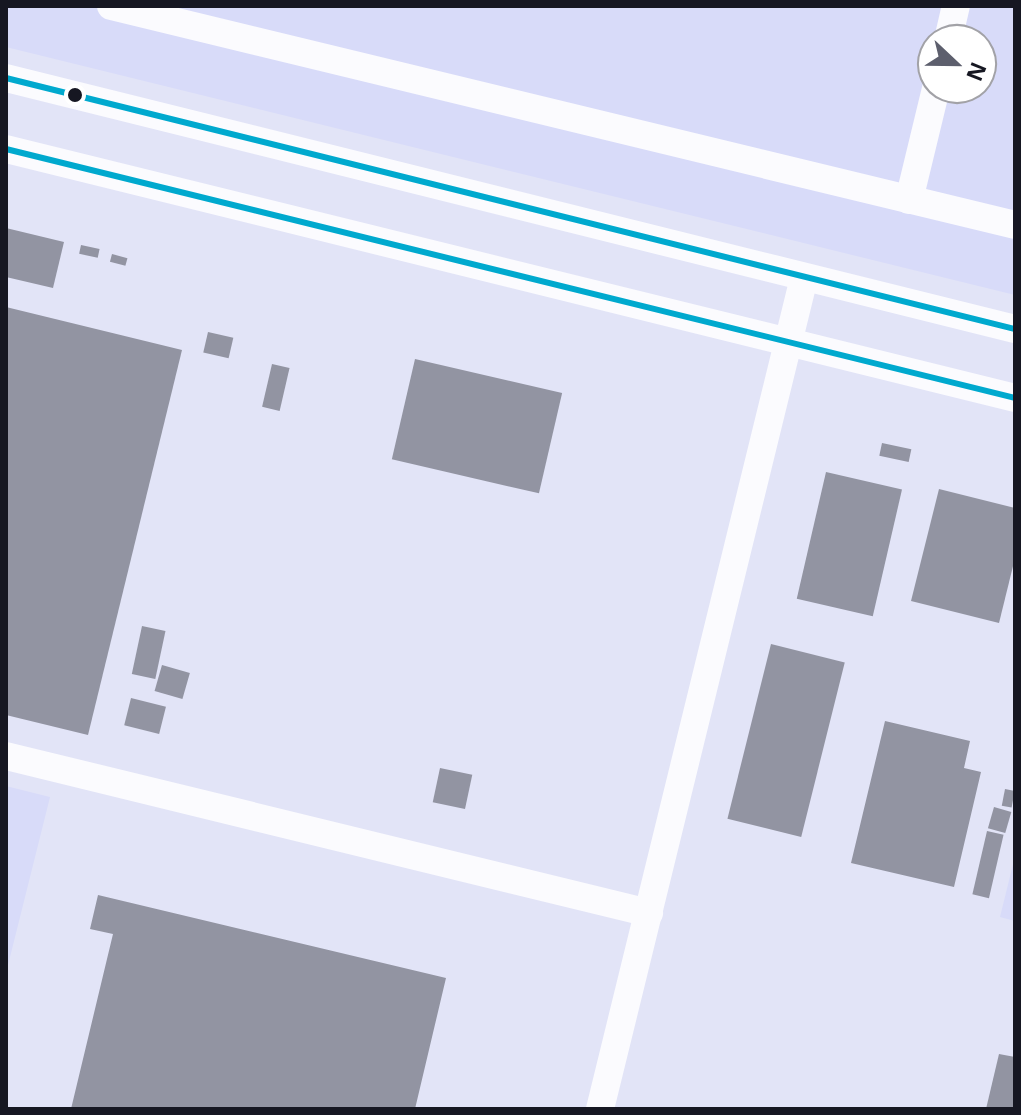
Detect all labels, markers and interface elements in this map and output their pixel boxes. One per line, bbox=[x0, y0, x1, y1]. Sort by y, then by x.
north arrow bbox=[917, 24, 997, 104]
text: N bbox=[960, 58, 995, 86]
unlabelled marker bbox=[67, 87, 83, 103]

